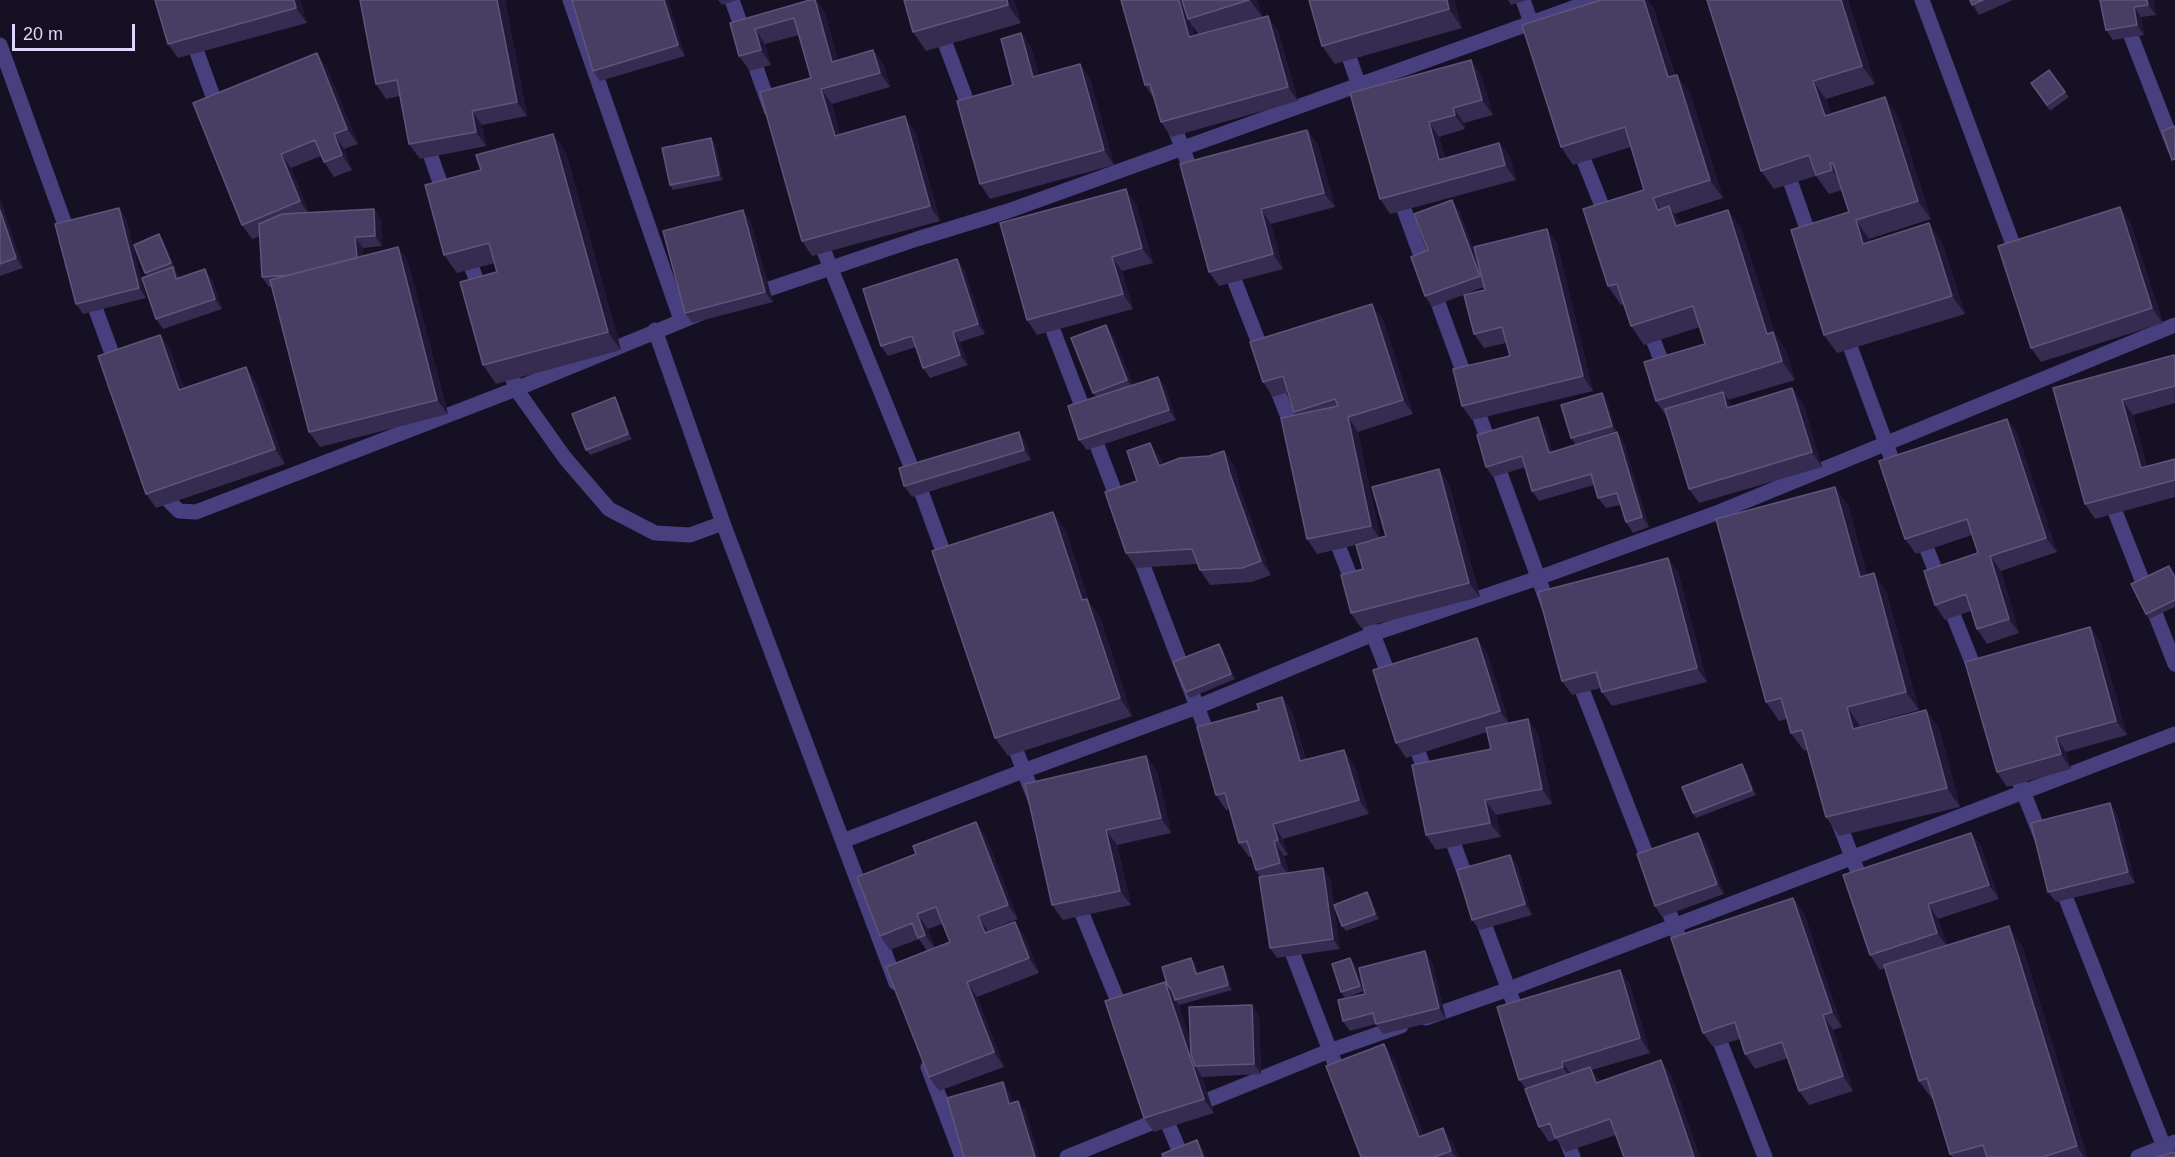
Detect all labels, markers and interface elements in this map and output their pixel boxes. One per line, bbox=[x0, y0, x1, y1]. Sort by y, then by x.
scale bar bbox=[15, 12, 138, 50]
text: 20 m bbox=[23, 24, 63, 44]

